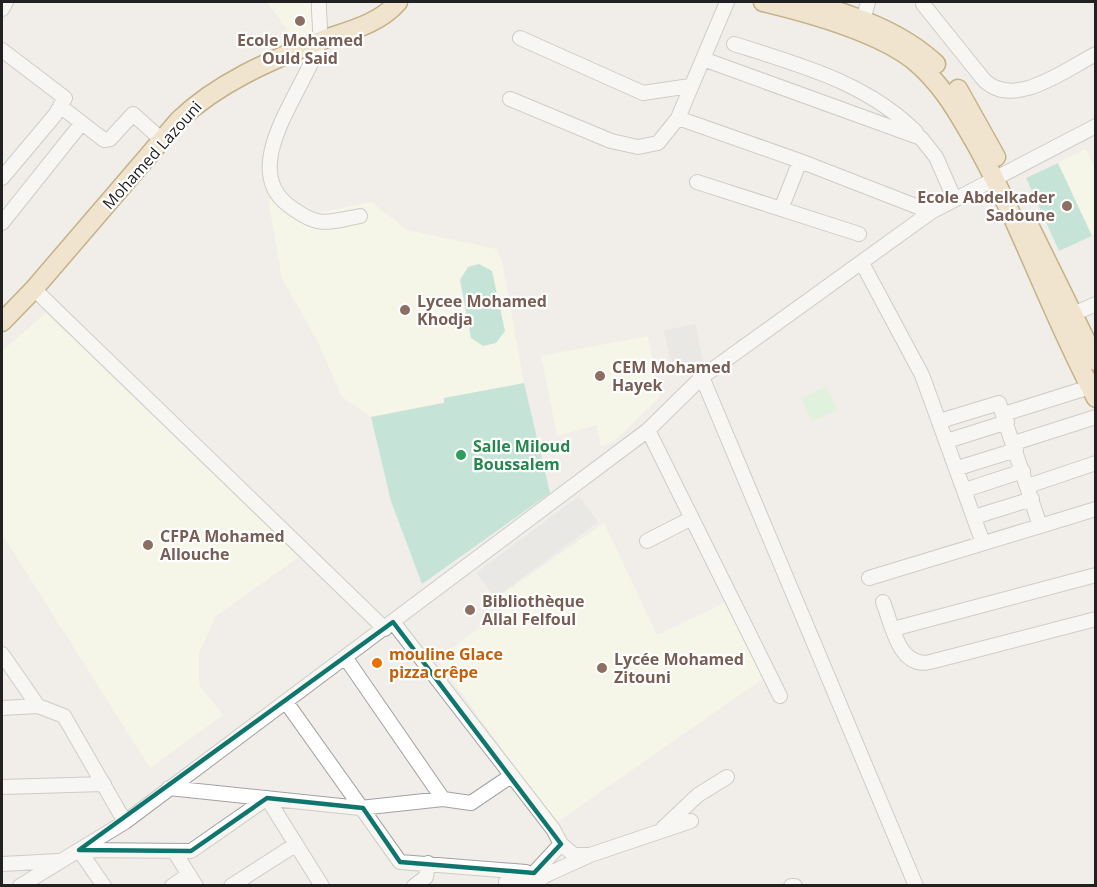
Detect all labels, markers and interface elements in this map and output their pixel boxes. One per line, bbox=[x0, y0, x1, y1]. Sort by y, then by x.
marker: Ecole Mohamed Ould Said bbox=[293, 14, 307, 28]
place label: Ecole Mohamed Ould Said bbox=[237, 29, 363, 69]
street label: Mohamed Lazouni bbox=[97, 96, 207, 214]
place label: Ecole Abdelkader Sadoune bbox=[917, 186, 1055, 226]
marker: Ecole Abdelkader Sadoune bbox=[1060, 199, 1074, 213]
place label: Lycee Mohamed Khodja bbox=[417, 290, 547, 330]
marker: Lycee Mohamed Khodja bbox=[398, 303, 412, 317]
place label: CEM Mohamed Hayek bbox=[612, 356, 731, 396]
marker: CEM Mohamed Hayek bbox=[593, 369, 607, 383]
place label: Salle Miloud Boussalem bbox=[473, 435, 570, 475]
marker: Salle Miloud Boussalem bbox=[454, 448, 468, 462]
place label: CFPA Mohamed Allouche bbox=[160, 525, 285, 565]
marker: CFPA Mohamed Allouche bbox=[141, 538, 155, 552]
place label: Bibliothèque Allal Felfoul bbox=[482, 590, 584, 630]
marker: Bibliothèque Allal Felfoul bbox=[463, 603, 477, 617]
place label: mouline Glace pizza crêpe bbox=[389, 643, 503, 683]
place label: Lycée Mohamed Zitouni bbox=[614, 648, 744, 688]
marker: mouline Glace pizza crêpe bbox=[370, 656, 384, 670]
marker: Lycée Mohamed Zitouni bbox=[595, 661, 609, 675]

